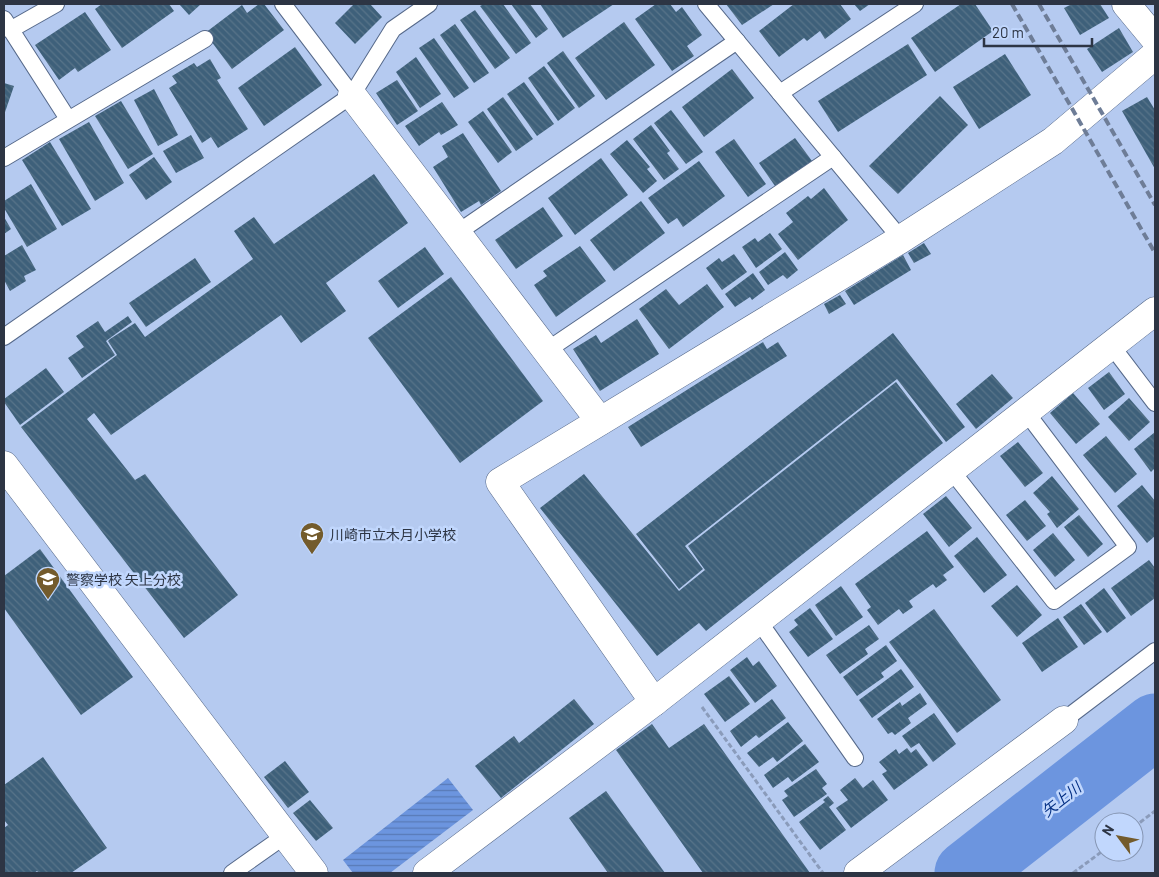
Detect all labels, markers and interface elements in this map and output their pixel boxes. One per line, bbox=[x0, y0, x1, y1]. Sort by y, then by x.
scale bar bbox=[984, 15, 1092, 47]
text: 20 m bbox=[992, 23, 1024, 41]
school or university icon: 川崎市立木月小学校 bbox=[299, 521, 325, 555]
place label: 川崎市立木月小学校 bbox=[330, 526, 456, 543]
school or university icon: 警察学校 矢上分校 bbox=[35, 566, 61, 600]
place label: 警察学校 矢上分校 bbox=[66, 571, 181, 588]
water label: 矢上川 bbox=[1038, 777, 1086, 820]
north arrow bbox=[1094, 812, 1144, 862]
text: N bbox=[1098, 821, 1117, 838]

